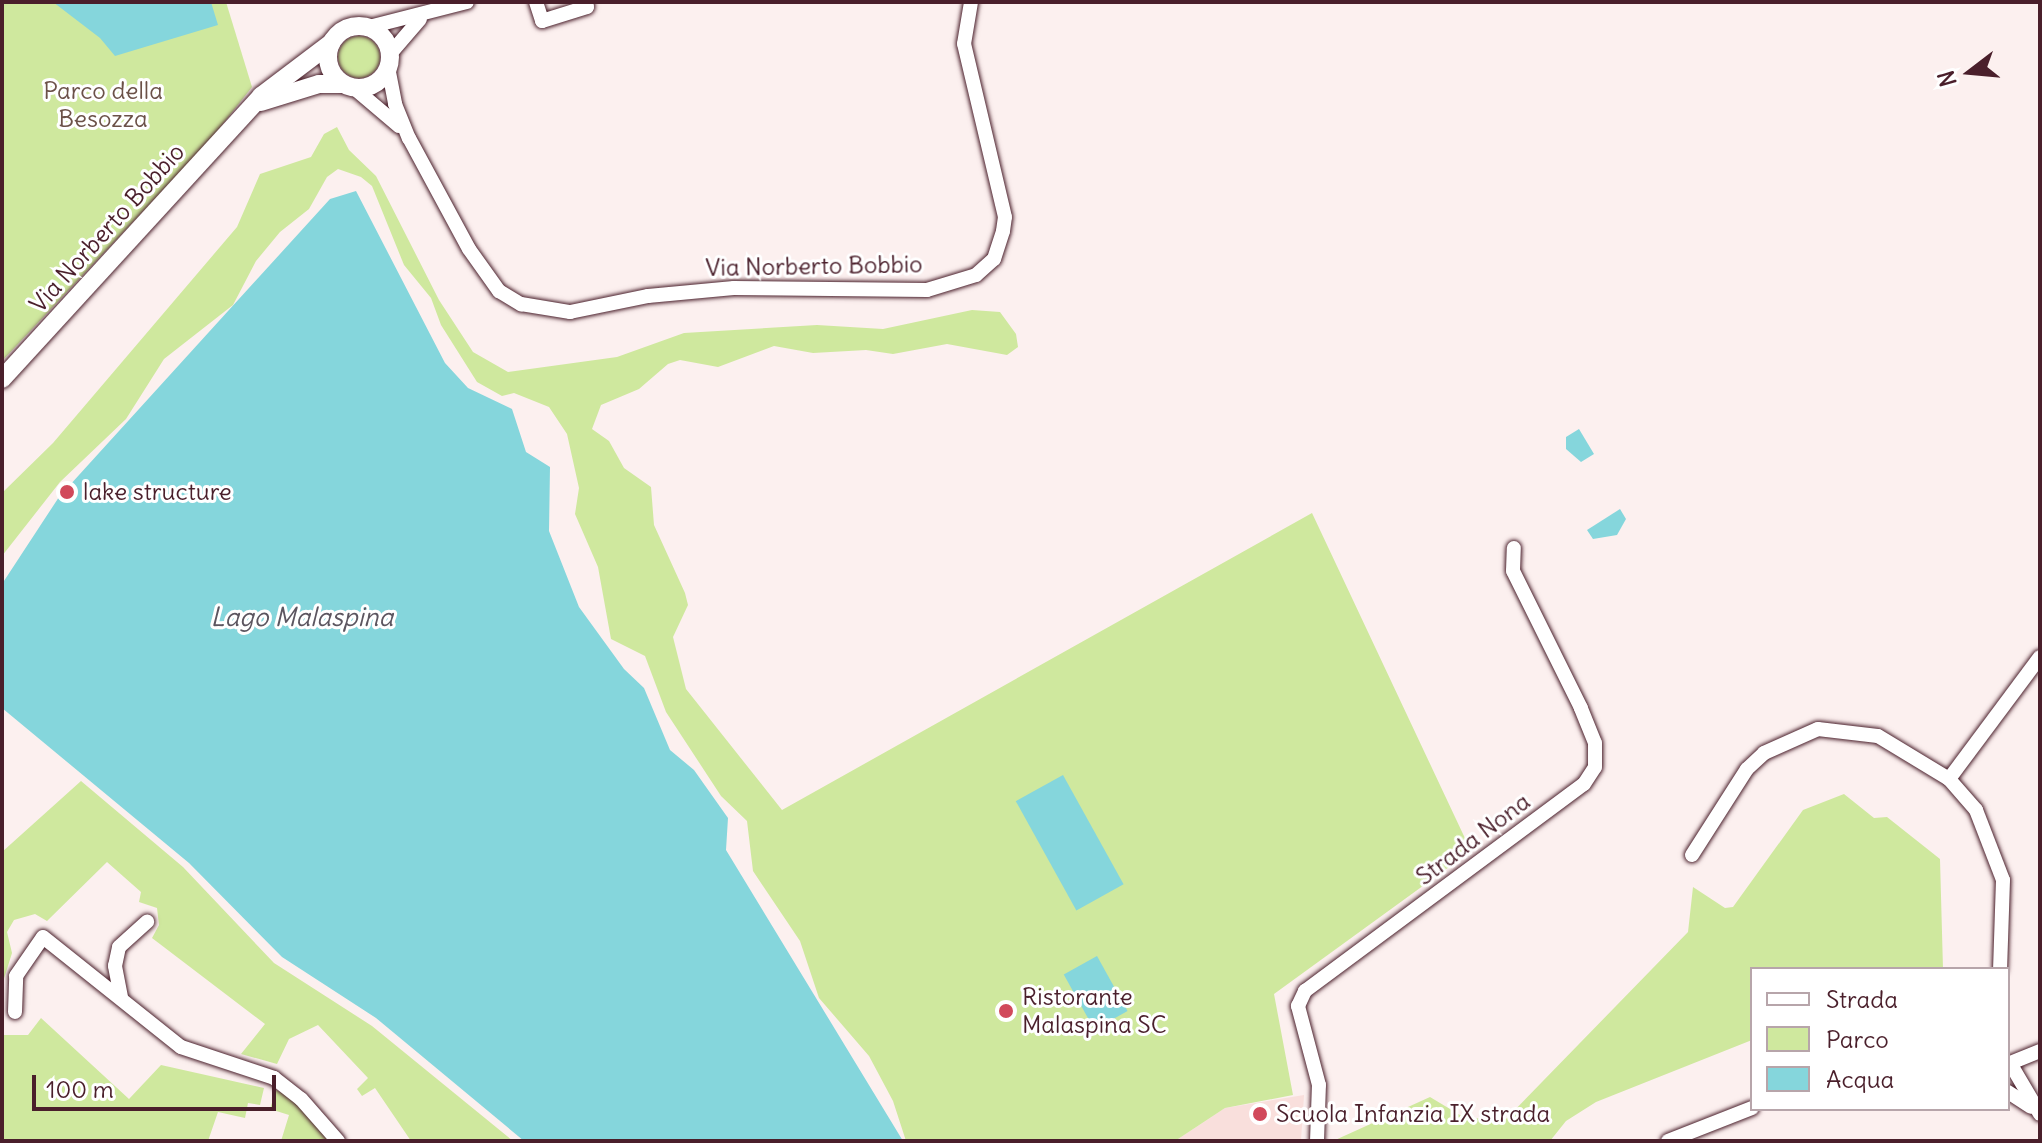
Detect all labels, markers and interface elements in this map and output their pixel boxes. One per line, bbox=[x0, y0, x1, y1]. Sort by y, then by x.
north arrow bbox=[1930, 32, 2010, 112]
text: N bbox=[1931, 67, 1962, 90]
park label: Parco della Besozza bbox=[43, 77, 163, 133]
street label: Via Norberto Bobbio bbox=[24, 138, 190, 318]
street label: Via Norberto Bobbio bbox=[705, 250, 923, 282]
place label: lake structure bbox=[83, 478, 232, 506]
marker: lake structure bbox=[58, 483, 76, 501]
water label: Lago Malaspina bbox=[211, 601, 393, 633]
street label: Strada Nona bbox=[1410, 787, 1536, 891]
legend bbox=[1750, 967, 2010, 1111]
place label: Ristorante Malaspina SC bbox=[1022, 983, 1167, 1039]
text: Strada bbox=[1826, 984, 1898, 1014]
marker: Ristorante Malaspina SC bbox=[997, 1002, 1015, 1020]
text: Parco bbox=[1826, 1024, 1889, 1054]
scale bar bbox=[36, 1059, 280, 1109]
text: Acqua bbox=[1826, 1064, 1894, 1094]
text: 100 m bbox=[46, 1074, 114, 1104]
place label: Scuola Infanzia IX strada bbox=[1276, 1100, 1550, 1128]
marker: Scuola Infanzia IX strada bbox=[1251, 1105, 1269, 1123]

